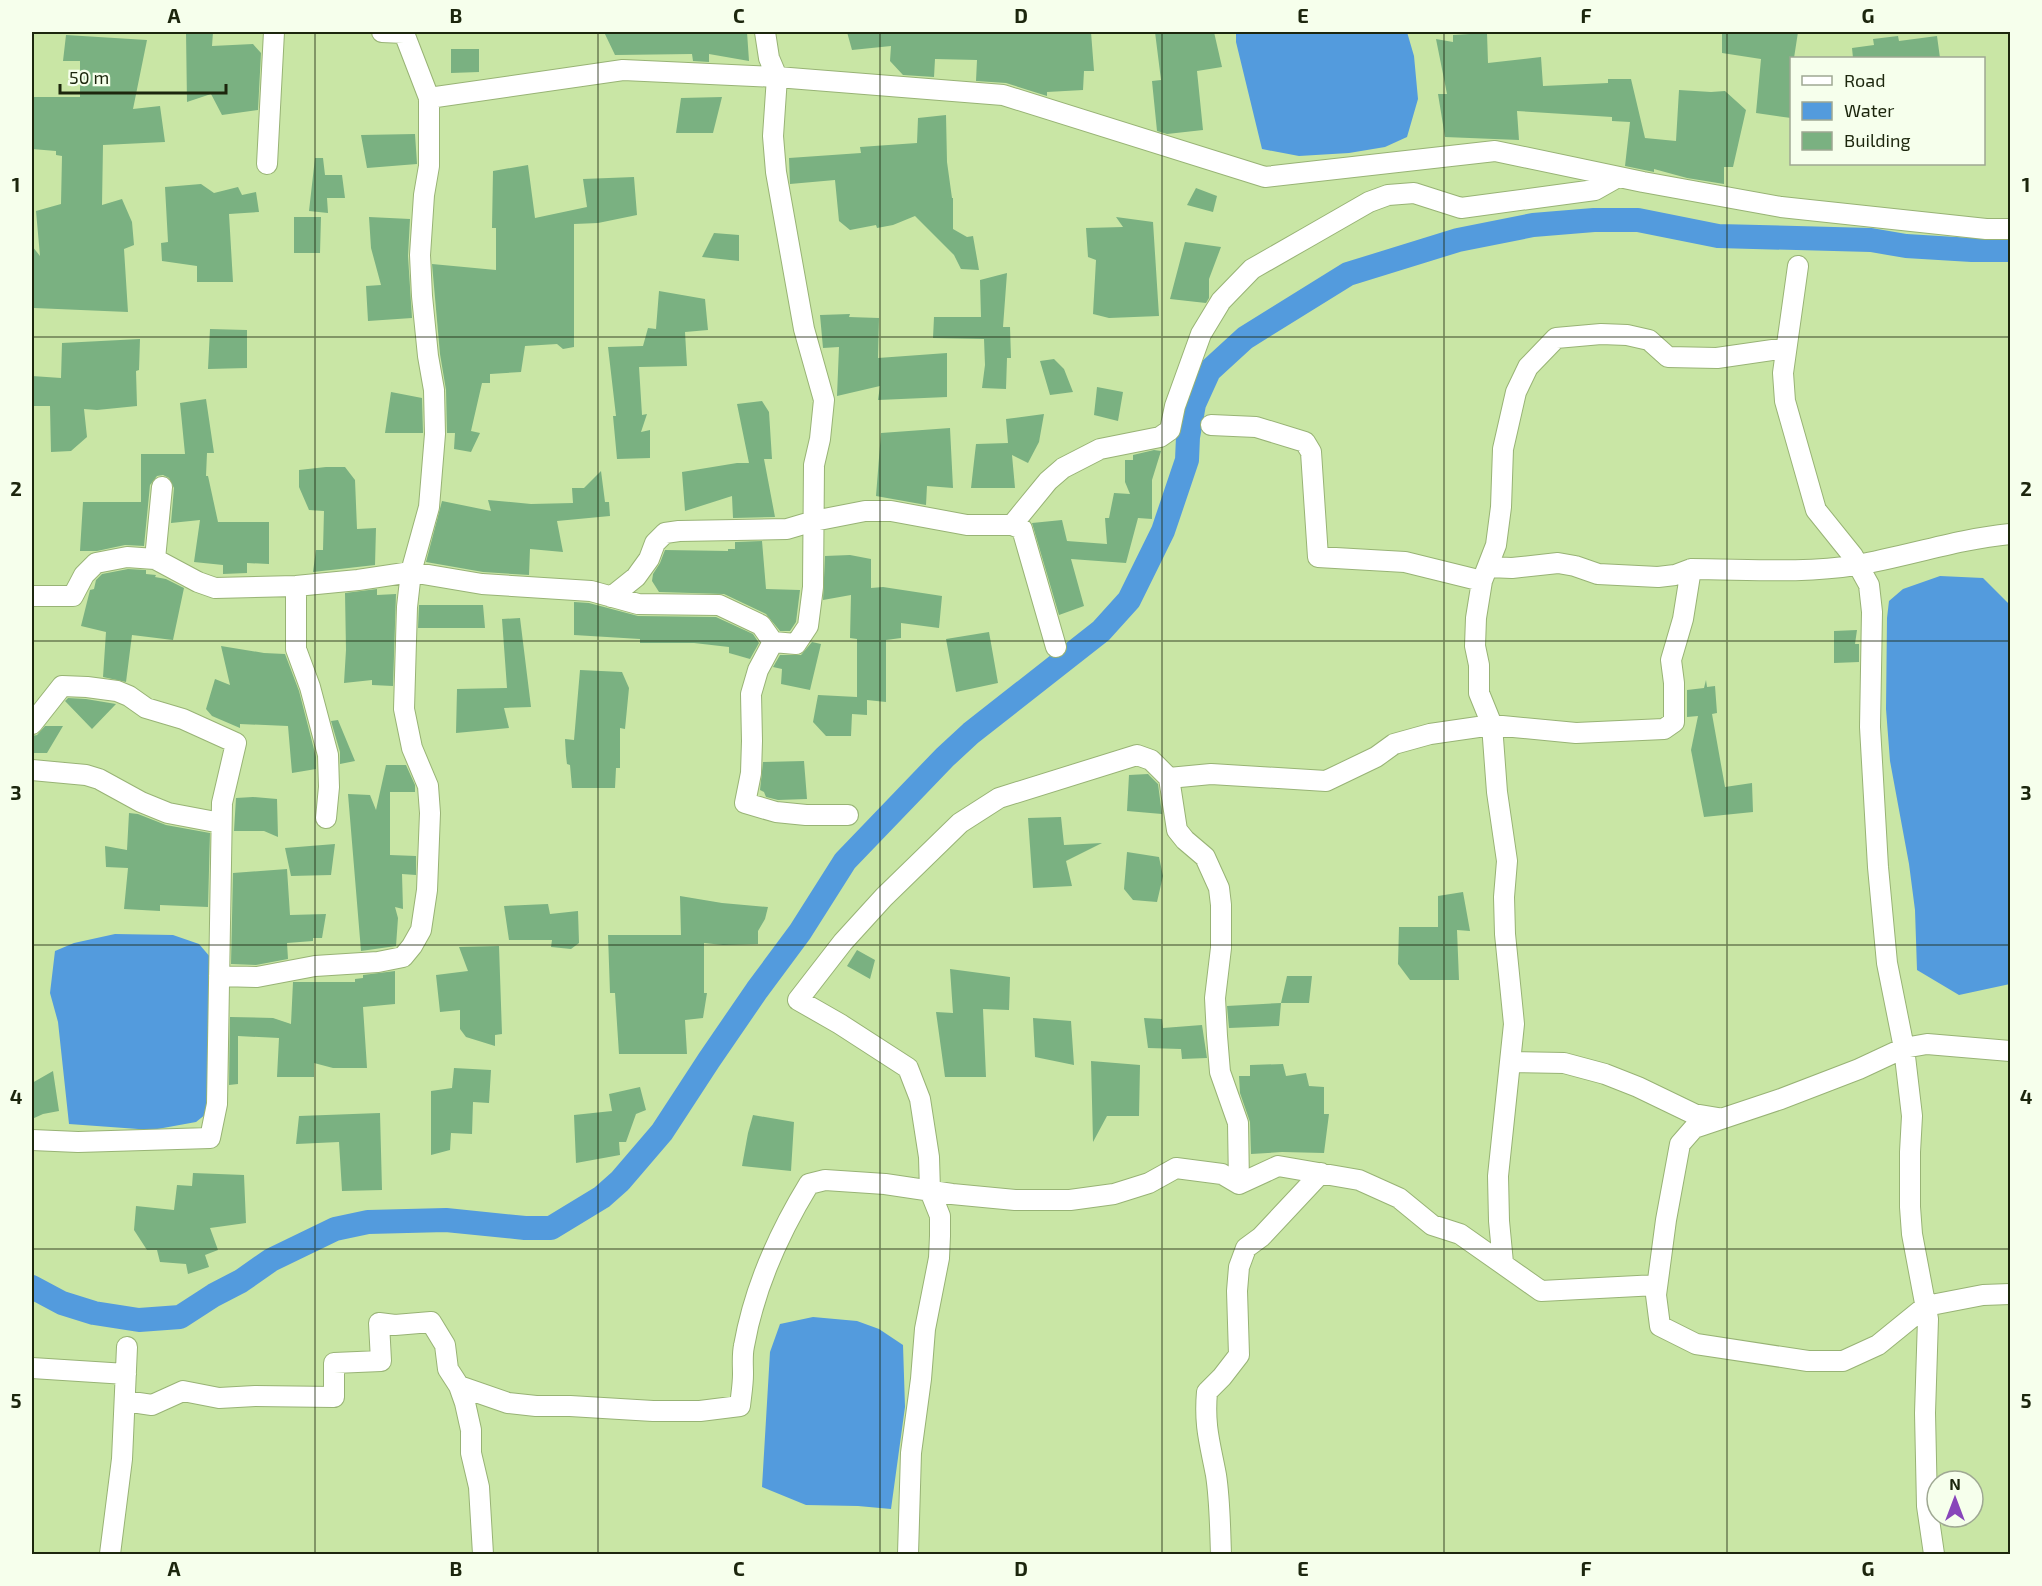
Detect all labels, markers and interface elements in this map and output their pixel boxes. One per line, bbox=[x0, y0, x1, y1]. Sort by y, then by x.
text: A bbox=[167, 3, 181, 27]
text: B bbox=[450, 3, 462, 27]
text: C bbox=[733, 3, 745, 27]
text: D bbox=[1014, 3, 1028, 27]
text: E bbox=[1297, 3, 1309, 27]
text: F bbox=[1580, 3, 1592, 27]
text: G bbox=[1862, 3, 1874, 27]
scale bar bbox=[60, 57, 226, 95]
legend bbox=[1790, 57, 1985, 165]
text: 50 m bbox=[69, 66, 109, 88]
text: Road bbox=[1844, 69, 1885, 91]
text: Water bbox=[1844, 99, 1894, 121]
text: Building bbox=[1844, 129, 1911, 151]
text: 1 bbox=[12, 172, 20, 196]
text: 1 bbox=[2022, 172, 2030, 196]
text: 2 bbox=[10, 476, 22, 500]
text: 2 bbox=[2020, 476, 2032, 500]
text: 3 bbox=[10, 780, 22, 804]
text: 3 bbox=[2020, 780, 2032, 804]
text: 4 bbox=[10, 1084, 23, 1108]
text: 4 bbox=[2020, 1084, 2033, 1108]
text: 5 bbox=[10, 1388, 22, 1412]
text: 5 bbox=[2020, 1388, 2032, 1412]
north arrow bbox=[1925, 1469, 1985, 1529]
text: N bbox=[1949, 1474, 1961, 1493]
text: A bbox=[167, 1556, 181, 1580]
text: B bbox=[450, 1556, 462, 1580]
text: C bbox=[733, 1556, 745, 1580]
text: D bbox=[1014, 1556, 1028, 1580]
text: E bbox=[1297, 1556, 1309, 1580]
text: F bbox=[1580, 1556, 1592, 1580]
text: G bbox=[1862, 1556, 1874, 1580]

